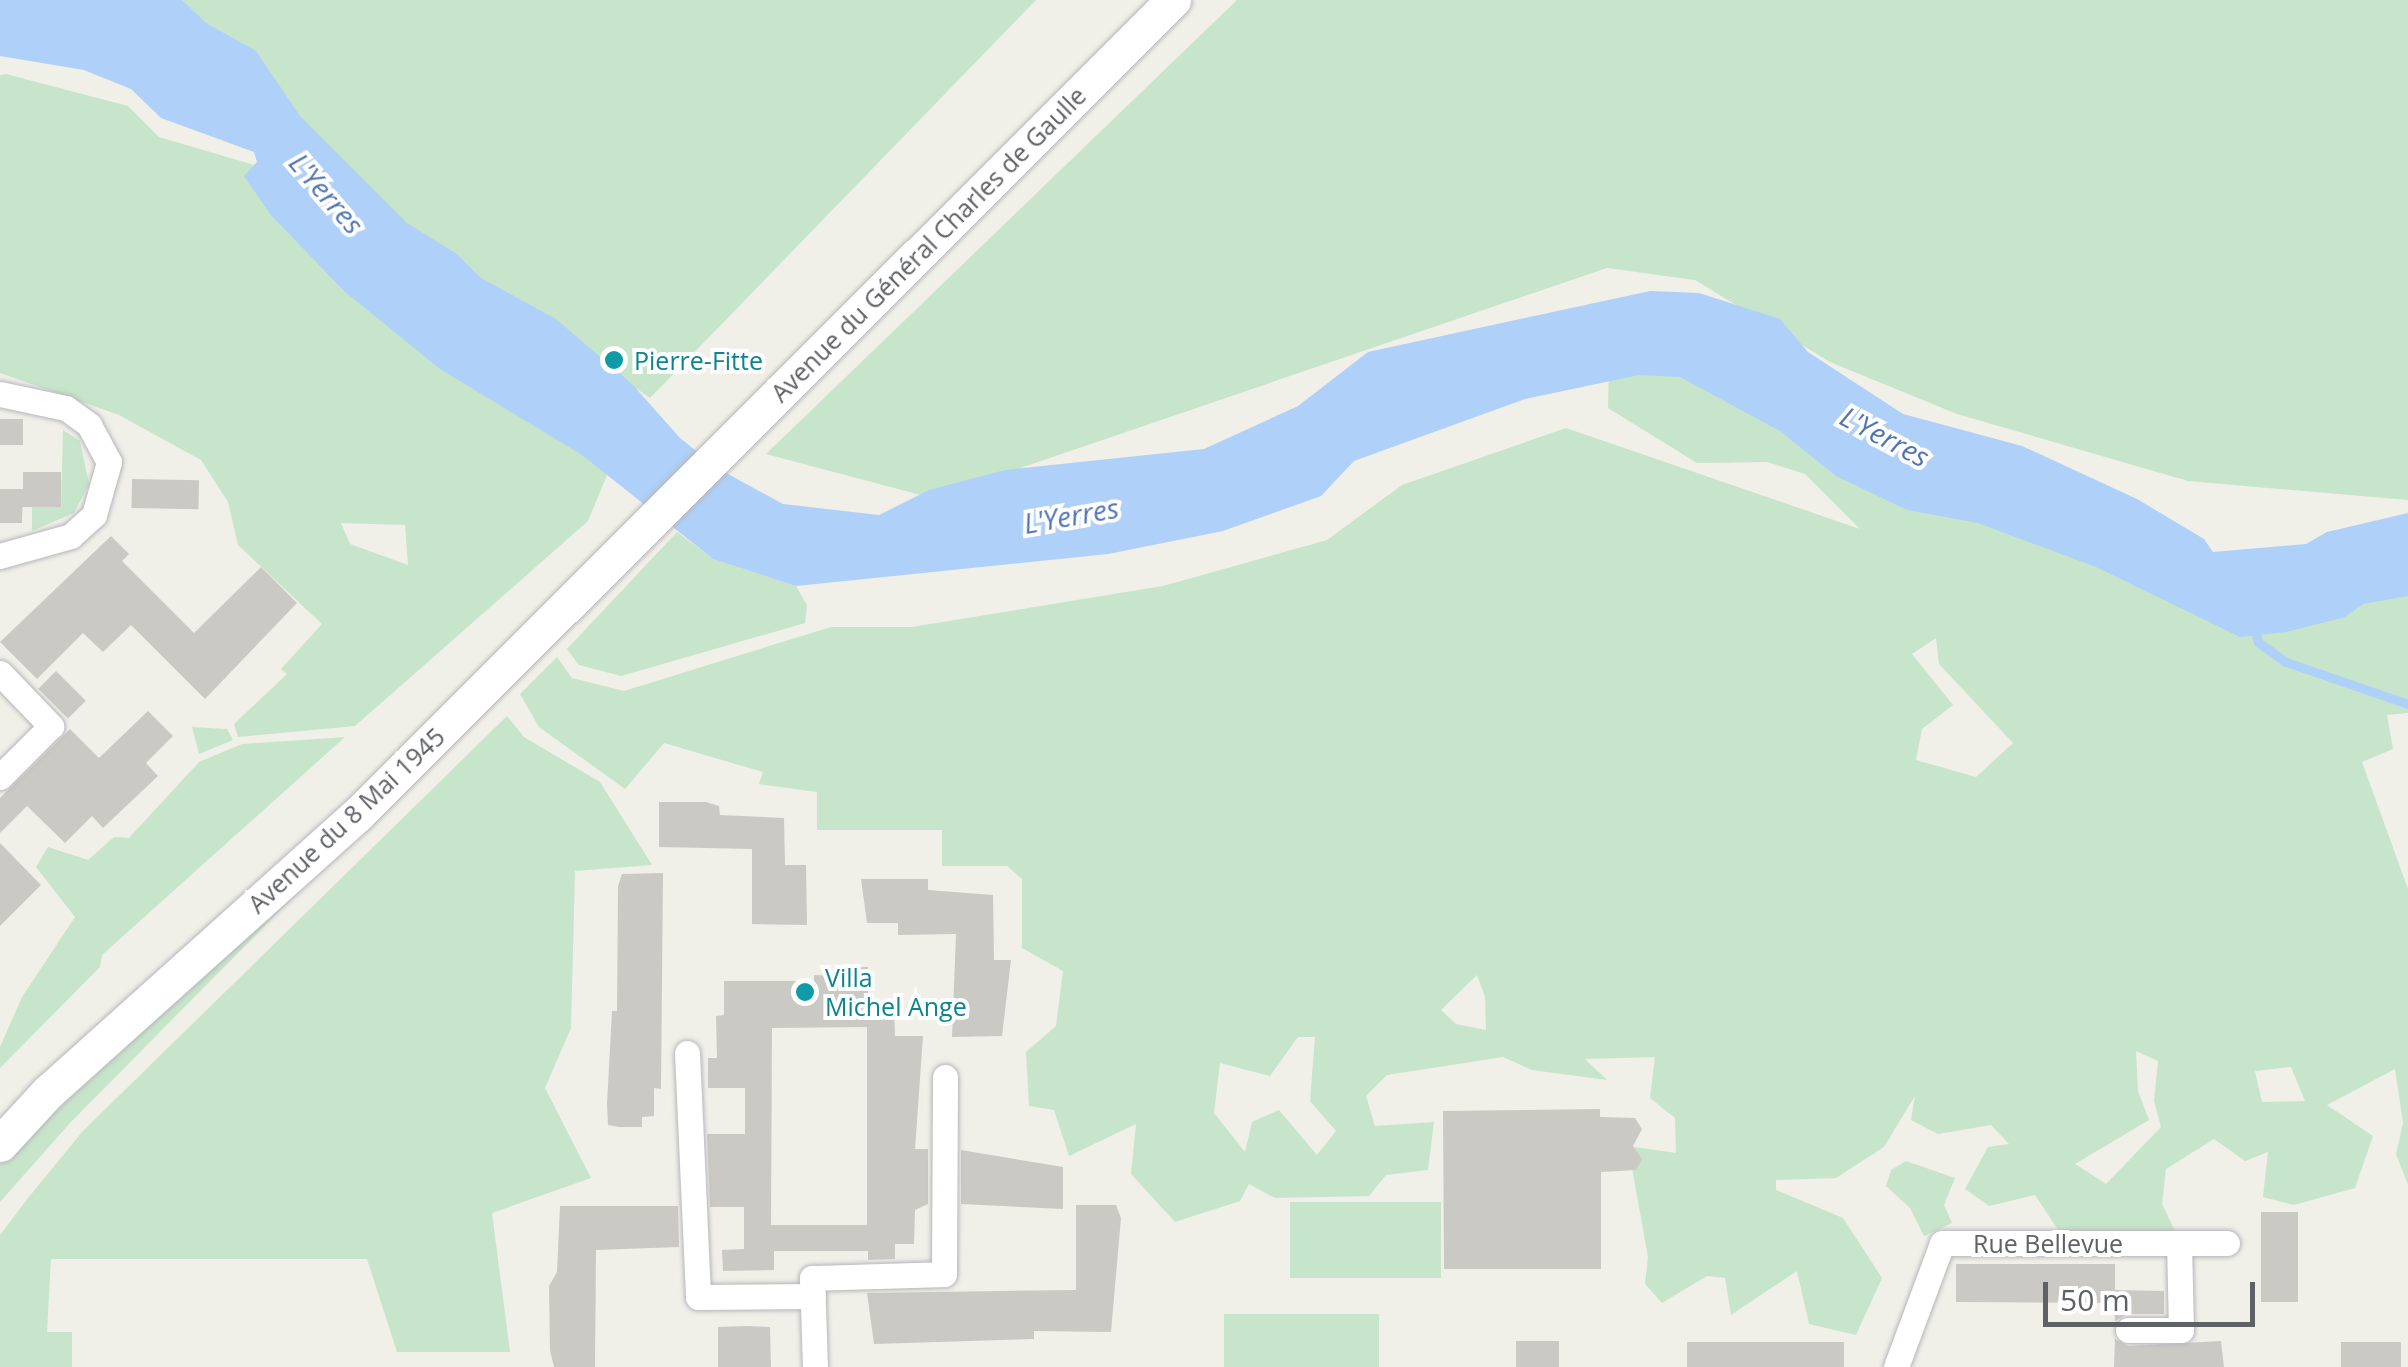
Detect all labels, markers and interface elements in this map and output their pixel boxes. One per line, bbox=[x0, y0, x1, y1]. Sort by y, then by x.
street label: Avenue du Général Charles de Gaulle bbox=[764, 80, 1092, 408]
water label: L'Yerres bbox=[283, 146, 371, 240]
place label: Pierre-Fitte bbox=[634, 345, 763, 375]
marker: Pierre-Fitte bbox=[603, 349, 625, 371]
water label: L'Yerres bbox=[1835, 399, 1935, 473]
water label: L'Yerres bbox=[1021, 490, 1121, 540]
street label: Avenue du 8 Mai 1945 bbox=[241, 721, 451, 919]
place label: Villa Michel Ange bbox=[825, 963, 967, 1022]
marker: Villa Michel Ange bbox=[794, 981, 816, 1003]
street label: Rue Bellevue bbox=[1973, 1228, 2123, 1258]
scale bar bbox=[2048, 1262, 2260, 1324]
text: 50 m bbox=[2060, 1279, 2130, 1320]

